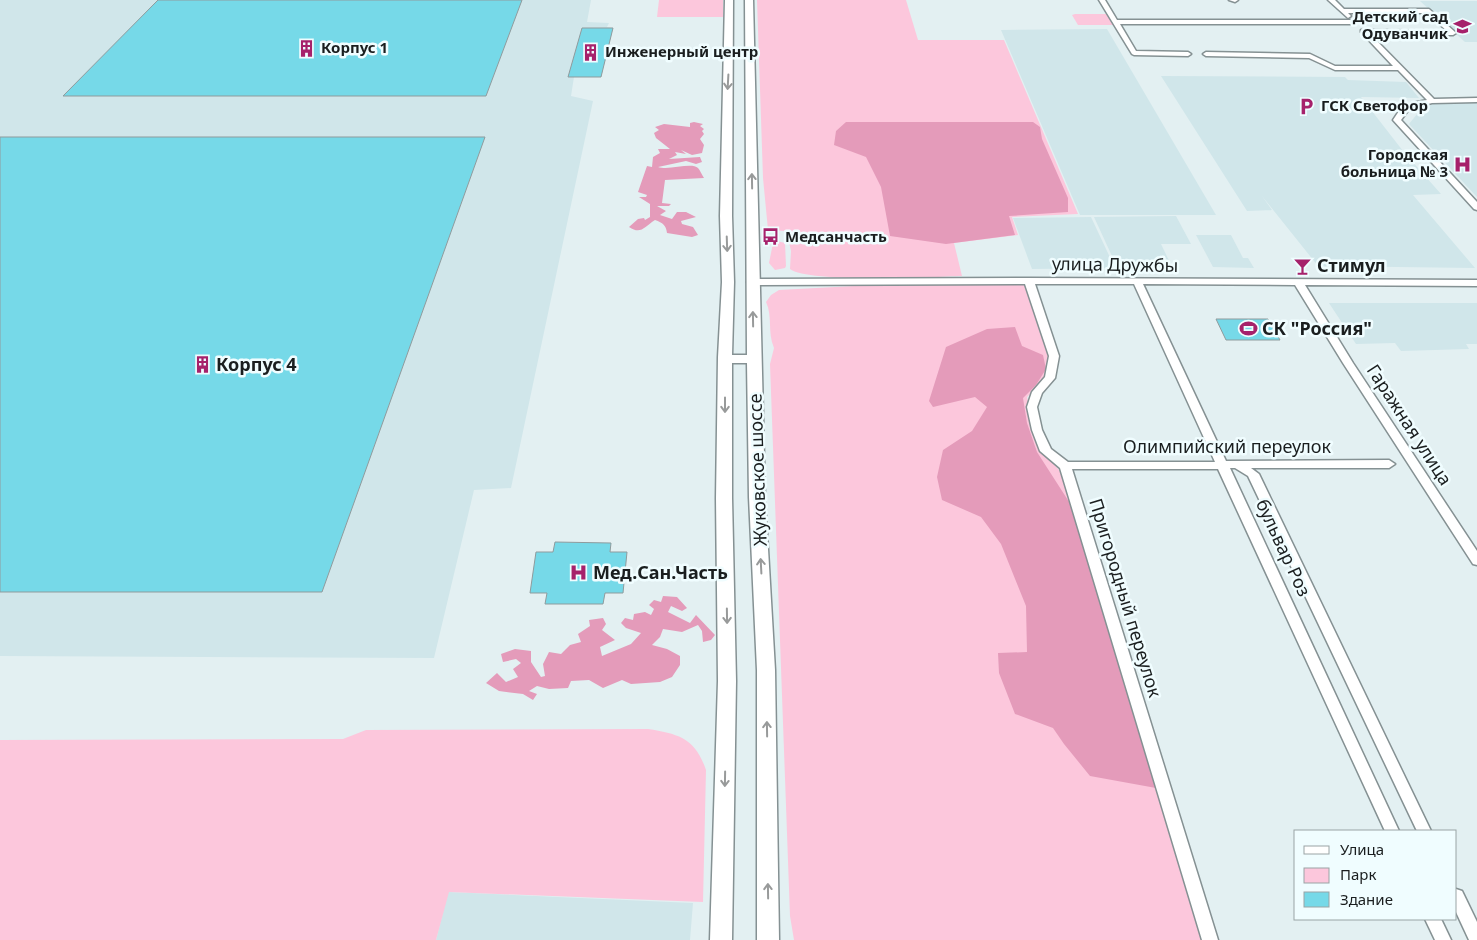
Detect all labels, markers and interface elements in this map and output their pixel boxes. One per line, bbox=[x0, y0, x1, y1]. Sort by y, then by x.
place label: Детский сад Одуванчик bbox=[1353, 6, 1449, 43]
school or university icon: Детский сад Одуванчик bbox=[1452, 16, 1472, 36]
place label: Корпус 1 bbox=[321, 37, 388, 57]
building icon: Корпус 1 bbox=[297, 38, 317, 58]
place label: Инженерный центр bbox=[605, 41, 758, 61]
building icon: Инженерный центр bbox=[581, 42, 601, 62]
one-way arrow bbox=[724, 73, 733, 89]
place label: ГСК Светофор bbox=[1321, 95, 1428, 115]
parking icon: ГСК Светофор bbox=[1297, 96, 1317, 116]
place label: Городская больница № 3 bbox=[1341, 144, 1448, 181]
hospital icon: Городская больница № 3 bbox=[1452, 154, 1472, 174]
one-way arrow bbox=[748, 173, 757, 189]
place label: Медсанчасть bbox=[785, 226, 887, 246]
bus stop icon: Медсанчасть bbox=[761, 227, 781, 247]
one-way arrow bbox=[722, 236, 731, 252]
street label: улица Дружбы bbox=[1052, 251, 1178, 277]
place label: Стимул bbox=[1317, 253, 1386, 277]
bar icon: Стимул bbox=[1293, 256, 1313, 276]
one-way arrow bbox=[749, 312, 758, 328]
place label: СК "Россия" bbox=[1262, 316, 1372, 340]
sports icon: СК "Россия" bbox=[1238, 319, 1258, 339]
place label: Корпус 4 bbox=[216, 352, 297, 376]
building icon: Корпус 4 bbox=[192, 355, 212, 375]
street label: Гаражная улица bbox=[1362, 359, 1458, 490]
street label: Жуковское шоссе bbox=[742, 393, 772, 547]
one-way arrow bbox=[720, 397, 730, 413]
street label: Олимпийский переулок bbox=[1123, 434, 1331, 458]
street label: Пригородный переулок bbox=[1084, 495, 1168, 701]
street label: бульвар Роз bbox=[1251, 495, 1317, 600]
one-way arrow bbox=[756, 559, 765, 575]
place label: Мед.Сан.Часть bbox=[593, 560, 728, 584]
hospital icon: Мед.Сан.Часть bbox=[569, 563, 589, 583]
one-way arrow bbox=[722, 608, 732, 624]
one-way arrow bbox=[762, 721, 772, 738]
one-way arrow bbox=[720, 770, 729, 786]
legend bbox=[1294, 830, 1457, 920]
text: Улица bbox=[1340, 839, 1384, 859]
text: Парк bbox=[1340, 864, 1376, 884]
one-way arrow bbox=[763, 884, 773, 900]
text: Здание bbox=[1340, 889, 1393, 909]

